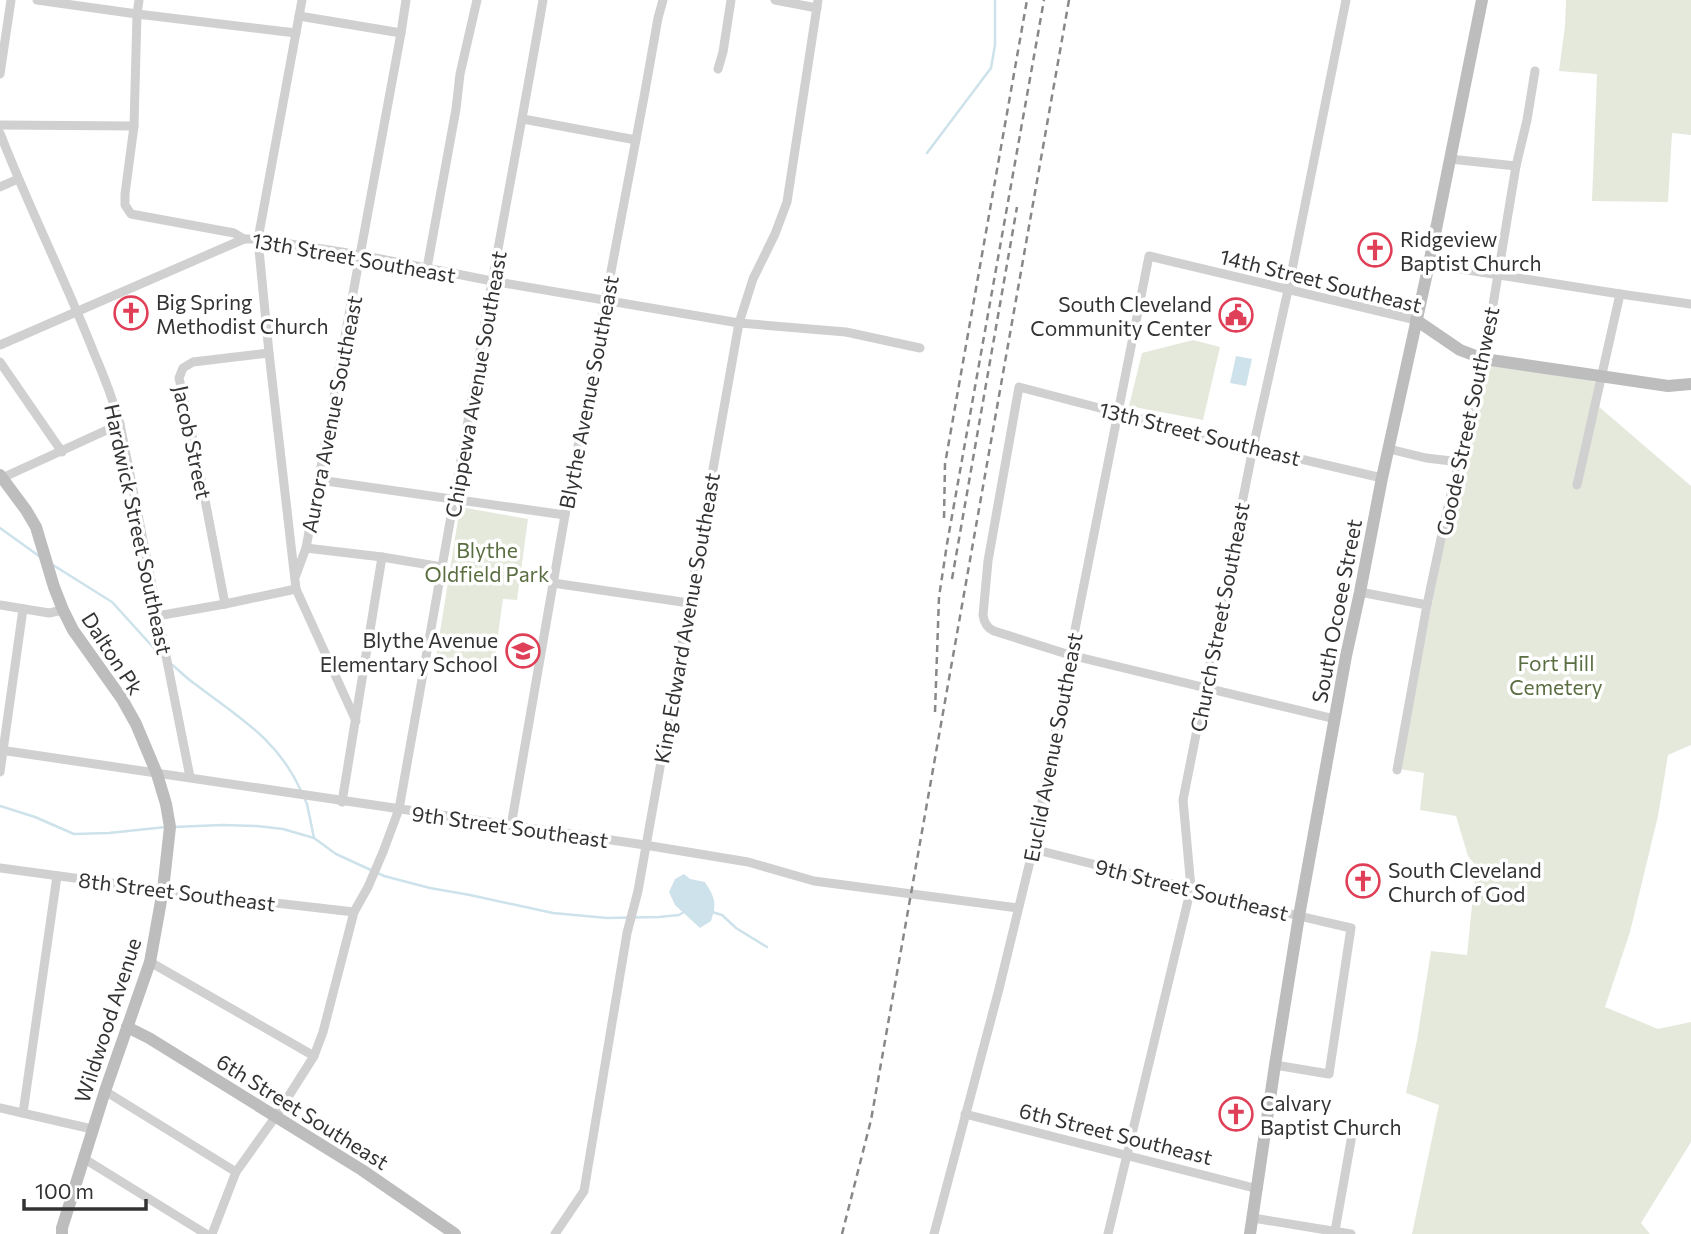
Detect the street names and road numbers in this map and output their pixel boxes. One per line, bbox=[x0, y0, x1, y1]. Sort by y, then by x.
street label: 13th Street Southeast bbox=[250, 227, 458, 287]
street label: 14th Street Southeast bbox=[1218, 243, 1424, 317]
street label: Chippewa Avenue Southeast bbox=[439, 249, 511, 519]
street label: Blythe Avenue Southeast bbox=[553, 273, 623, 511]
street label: Aurora Avenue Southeast bbox=[296, 293, 366, 535]
street label: Goode Street Southwest bbox=[1430, 304, 1504, 538]
street label: Jacob Street bbox=[169, 383, 217, 501]
street label: 13th Street Southeast bbox=[1097, 396, 1303, 470]
street label: Hardwick Street Southeast bbox=[100, 401, 178, 657]
street label: King Edward Avenue Southeast bbox=[648, 471, 724, 765]
street label: Church Street Southeast bbox=[1184, 500, 1254, 734]
street label: South Ocoee Street bbox=[1306, 517, 1366, 705]
street label: Dalton Pk bbox=[77, 607, 149, 699]
street label: Euclid Avenue Southeast bbox=[1018, 630, 1086, 864]
street label: 9th Street Southeast bbox=[410, 800, 610, 852]
street label: 9th Street Southeast bbox=[1093, 853, 1291, 925]
street label: 8th Street Southeast bbox=[77, 867, 277, 915]
street label: Wildwood Avenue bbox=[69, 934, 145, 1106]
street label: 6th Street Southeast bbox=[212, 1048, 394, 1174]
street label: 6th Street Southeast bbox=[1017, 1097, 1215, 1169]

